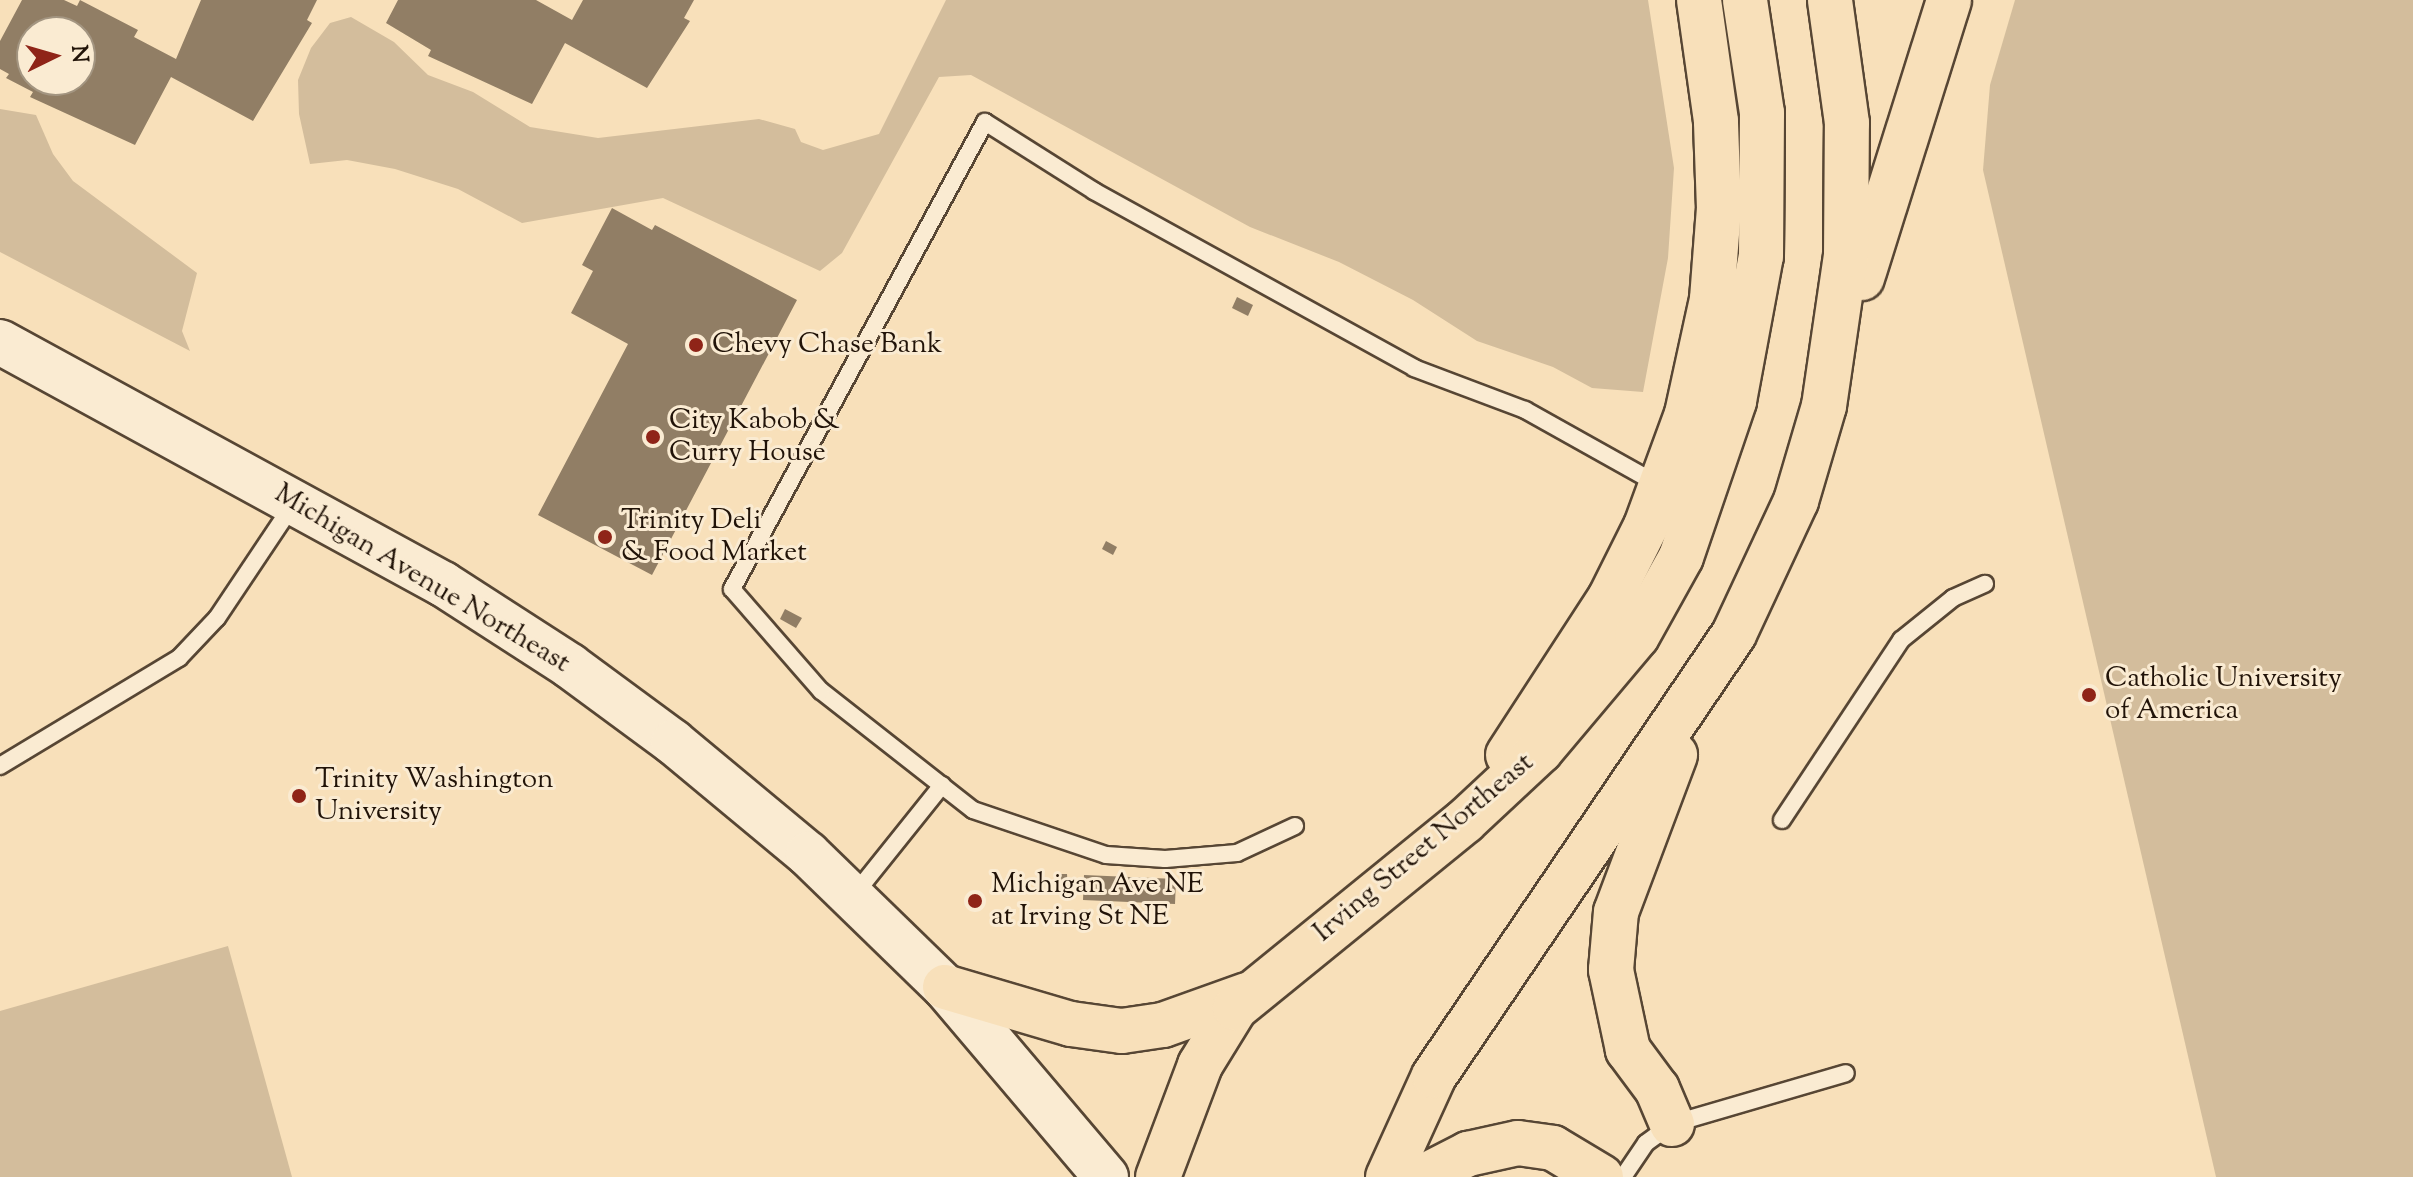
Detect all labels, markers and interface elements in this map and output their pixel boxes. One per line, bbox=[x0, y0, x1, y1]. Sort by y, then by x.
north arrow bbox=[16, 16, 96, 96]
text: N bbox=[61, 44, 95, 64]
place label: Chevy Chase Bank bbox=[712, 328, 942, 362]
marker: Chevy Chase Bank bbox=[687, 336, 705, 354]
place label: City Kabob & Curry House bbox=[669, 404, 840, 470]
marker: City Kabob & Curry House bbox=[644, 428, 662, 446]
street label: Michigan Avenue Northeast bbox=[268, 477, 576, 681]
place label: Trinity Deli & Food Market bbox=[621, 504, 807, 570]
marker: Trinity Deli & Food Market bbox=[596, 528, 614, 546]
place label: Catholic University of America bbox=[2105, 662, 2342, 728]
marker: Catholic University of America bbox=[2080, 686, 2098, 704]
street label: Irving Street Northeast bbox=[1307, 746, 1541, 950]
place label: Trinity Washington University bbox=[315, 763, 554, 829]
marker: Trinity Washington University bbox=[290, 787, 308, 805]
place label: Michigan Ave NE at Irving St NE bbox=[991, 868, 1204, 934]
marker: Michigan Ave NE at Irving St NE bbox=[966, 892, 984, 910]

